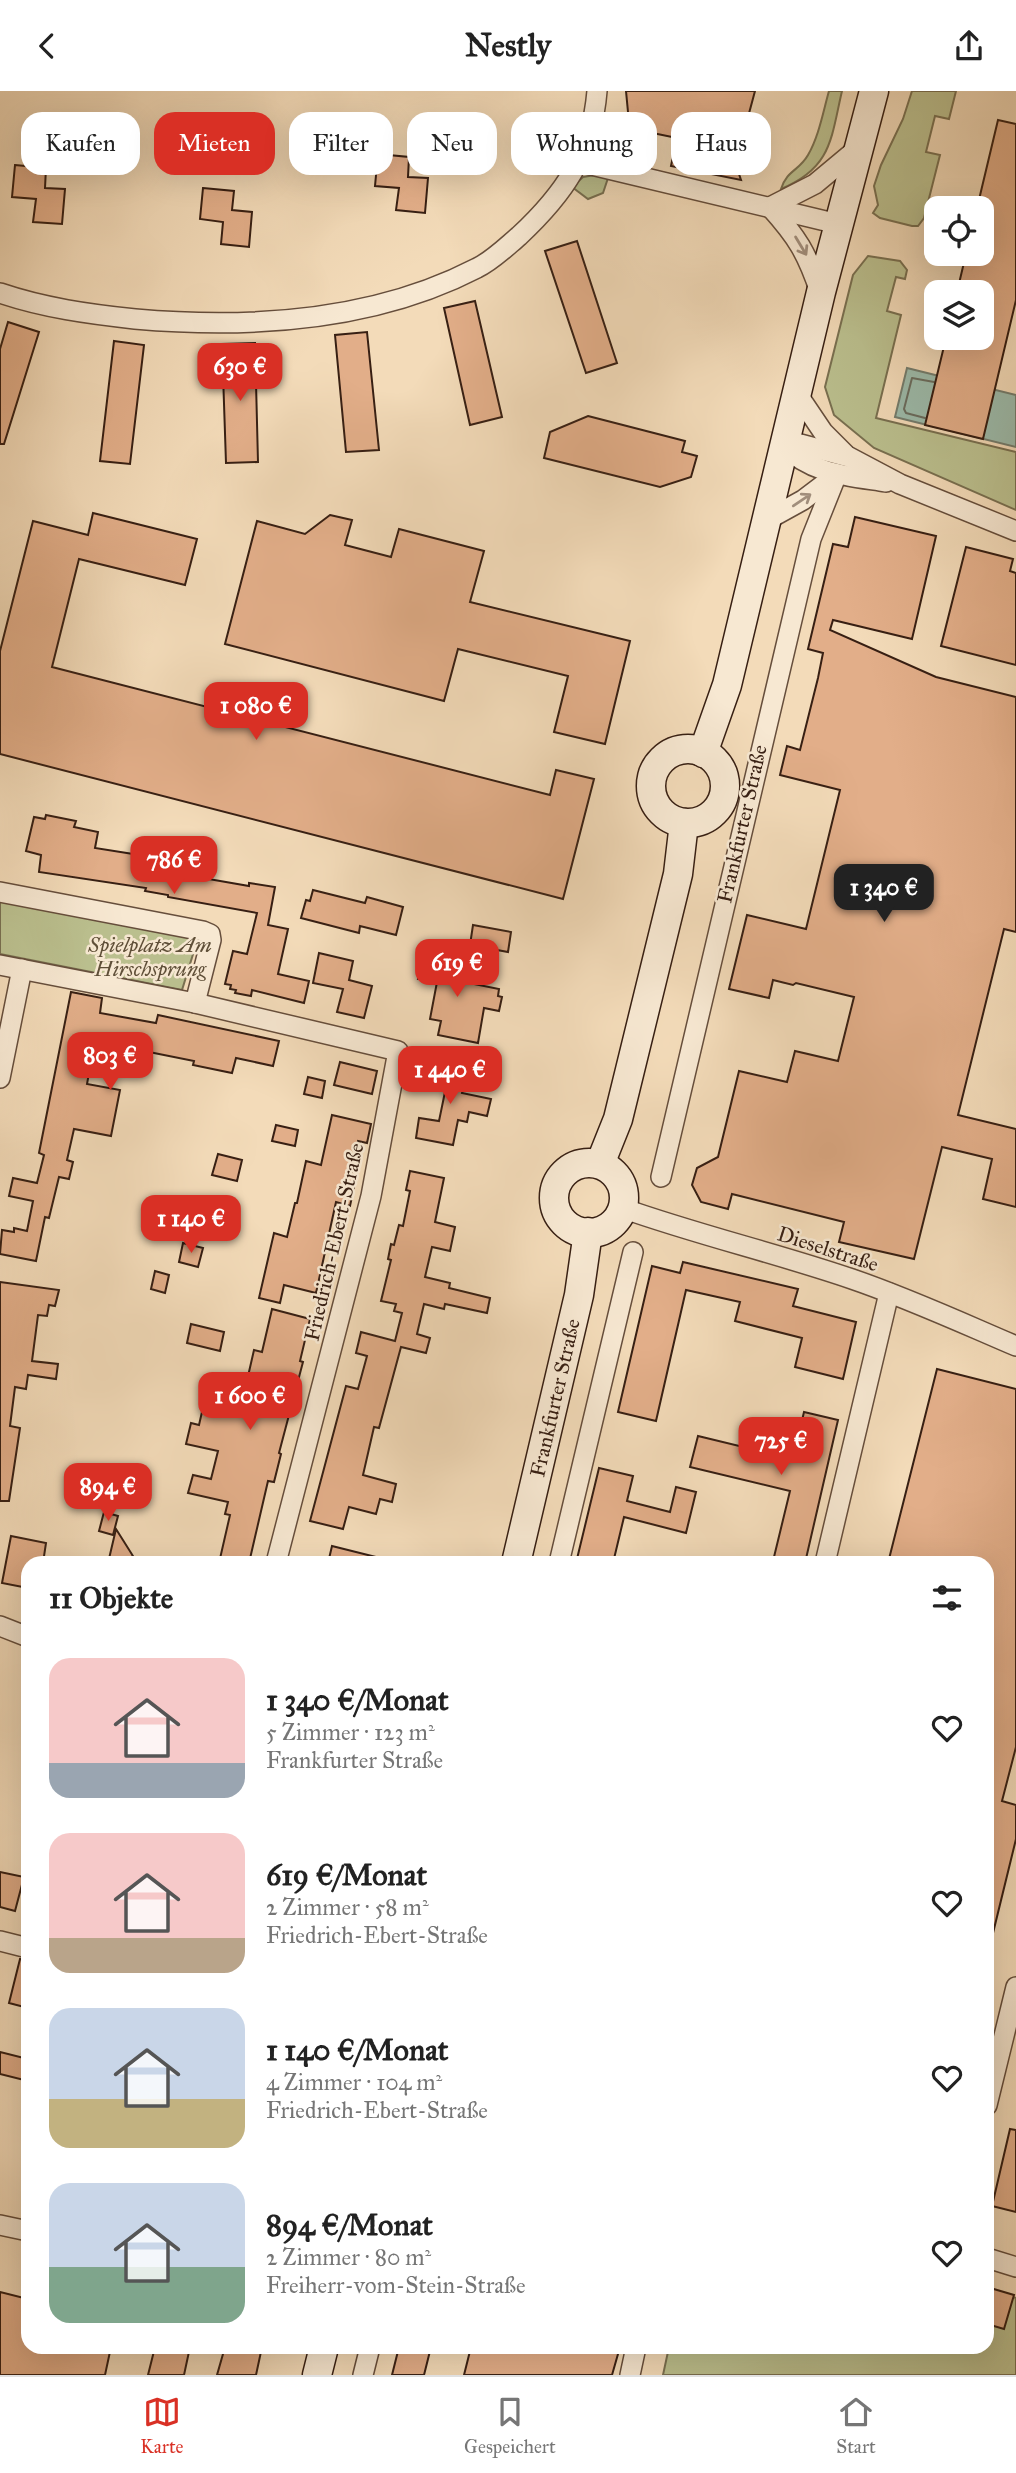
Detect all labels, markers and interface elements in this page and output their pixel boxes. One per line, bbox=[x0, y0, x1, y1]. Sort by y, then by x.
text: Nestly bbox=[465, 26, 551, 65]
icon: back bbox=[28, 27, 66, 65]
icon: share bbox=[950, 27, 988, 65]
chip: Kaufen bbox=[21, 112, 140, 175]
chip: Mieten bbox=[154, 112, 275, 175]
chip: Filter bbox=[289, 112, 393, 175]
chip: Neu bbox=[407, 112, 497, 175]
chip: Wohnung bbox=[511, 112, 657, 175]
chip: Haus bbox=[671, 112, 771, 175]
map controls bbox=[924, 196, 994, 350]
button: locate bbox=[924, 196, 994, 266]
one-way arrow bbox=[795, 235, 809, 255]
button: layers bbox=[924, 280, 994, 350]
pin: 630 € bbox=[191, 343, 289, 403]
text: 630 € bbox=[213, 352, 267, 380]
one-way arrow bbox=[792, 492, 811, 507]
pin: 1 080 € bbox=[191, 683, 321, 742]
text: 1 080 € bbox=[220, 691, 292, 719]
street label: Frankfurter Straße bbox=[711, 742, 773, 906]
pin: 786 € bbox=[125, 837, 223, 896]
text: 786 € bbox=[146, 845, 202, 873]
pin: 1 340 € bbox=[819, 865, 949, 924]
text: 1 340 € bbox=[850, 873, 918, 901]
park label: Spielplatz Am Hirschsprung bbox=[87, 932, 212, 982]
pin: 619 € bbox=[408, 939, 506, 999]
text: 619 € bbox=[431, 948, 483, 976]
pin: 803 € bbox=[61, 1033, 159, 1092]
text: 803 € bbox=[83, 1041, 137, 1069]
pin: 1 440 € bbox=[385, 1047, 515, 1106]
text: 1 440 € bbox=[414, 1055, 486, 1083]
street label: Friedrich-Ebert-Straße bbox=[299, 1140, 370, 1344]
pin: 1 140 € bbox=[126, 1195, 256, 1255]
text: 1 140 € bbox=[157, 1204, 225, 1232]
street label: Dieselstraße bbox=[774, 1220, 882, 1278]
street label: Frankfurter Straße bbox=[524, 1316, 586, 1480]
pin: 1 600 € bbox=[185, 1373, 315, 1432]
text: 1 600 € bbox=[214, 1381, 286, 1409]
pin: 725 € bbox=[732, 1417, 830, 1477]
text: 725 € bbox=[754, 1426, 808, 1454]
pin: 894 € bbox=[59, 1463, 157, 1523]
text: 894 € bbox=[80, 1472, 136, 1500]
icon: filters bbox=[928, 1579, 966, 1617]
text: 11 Objekte bbox=[49, 1580, 173, 1616]
text: 1 340 €/Monat bbox=[266, 1682, 449, 1718]
icon: home bbox=[105, 1686, 189, 1770]
icon: heart bbox=[928, 1709, 966, 1747]
text: 5 Zimmer · 123 m² bbox=[266, 1718, 435, 1746]
text: Frankfurter Straße bbox=[266, 1746, 443, 1774]
text: 619 €/Monat bbox=[266, 1857, 427, 1893]
icon: home bbox=[105, 1861, 189, 1945]
icon: heart bbox=[928, 1884, 966, 1922]
text: 2 Zimmer · 58 m² bbox=[266, 1893, 429, 1921]
text: Friedrich-Ebert-Straße bbox=[266, 1921, 488, 1949]
text: 1 140 €/Monat bbox=[266, 2032, 449, 2068]
icon: home bbox=[105, 2036, 189, 2120]
icon: heart bbox=[928, 2059, 966, 2097]
text: 4 Zimmer · 104 m² bbox=[266, 2068, 442, 2096]
text: Friedrich-Ebert-Straße bbox=[266, 2096, 488, 2124]
text: 894 €/Monat bbox=[266, 2207, 433, 2243]
icon: home bbox=[105, 2211, 189, 2295]
icon: heart bbox=[928, 2234, 966, 2272]
text: 2 Zimmer · 80 m² bbox=[266, 2243, 431, 2271]
text: Freiherr-vom-Stein-Straße bbox=[266, 2271, 526, 2299]
tab: Karte bbox=[140, 2393, 184, 2458]
tab: Gespeichert bbox=[464, 2393, 556, 2458]
tab: Start bbox=[836, 2393, 876, 2458]

